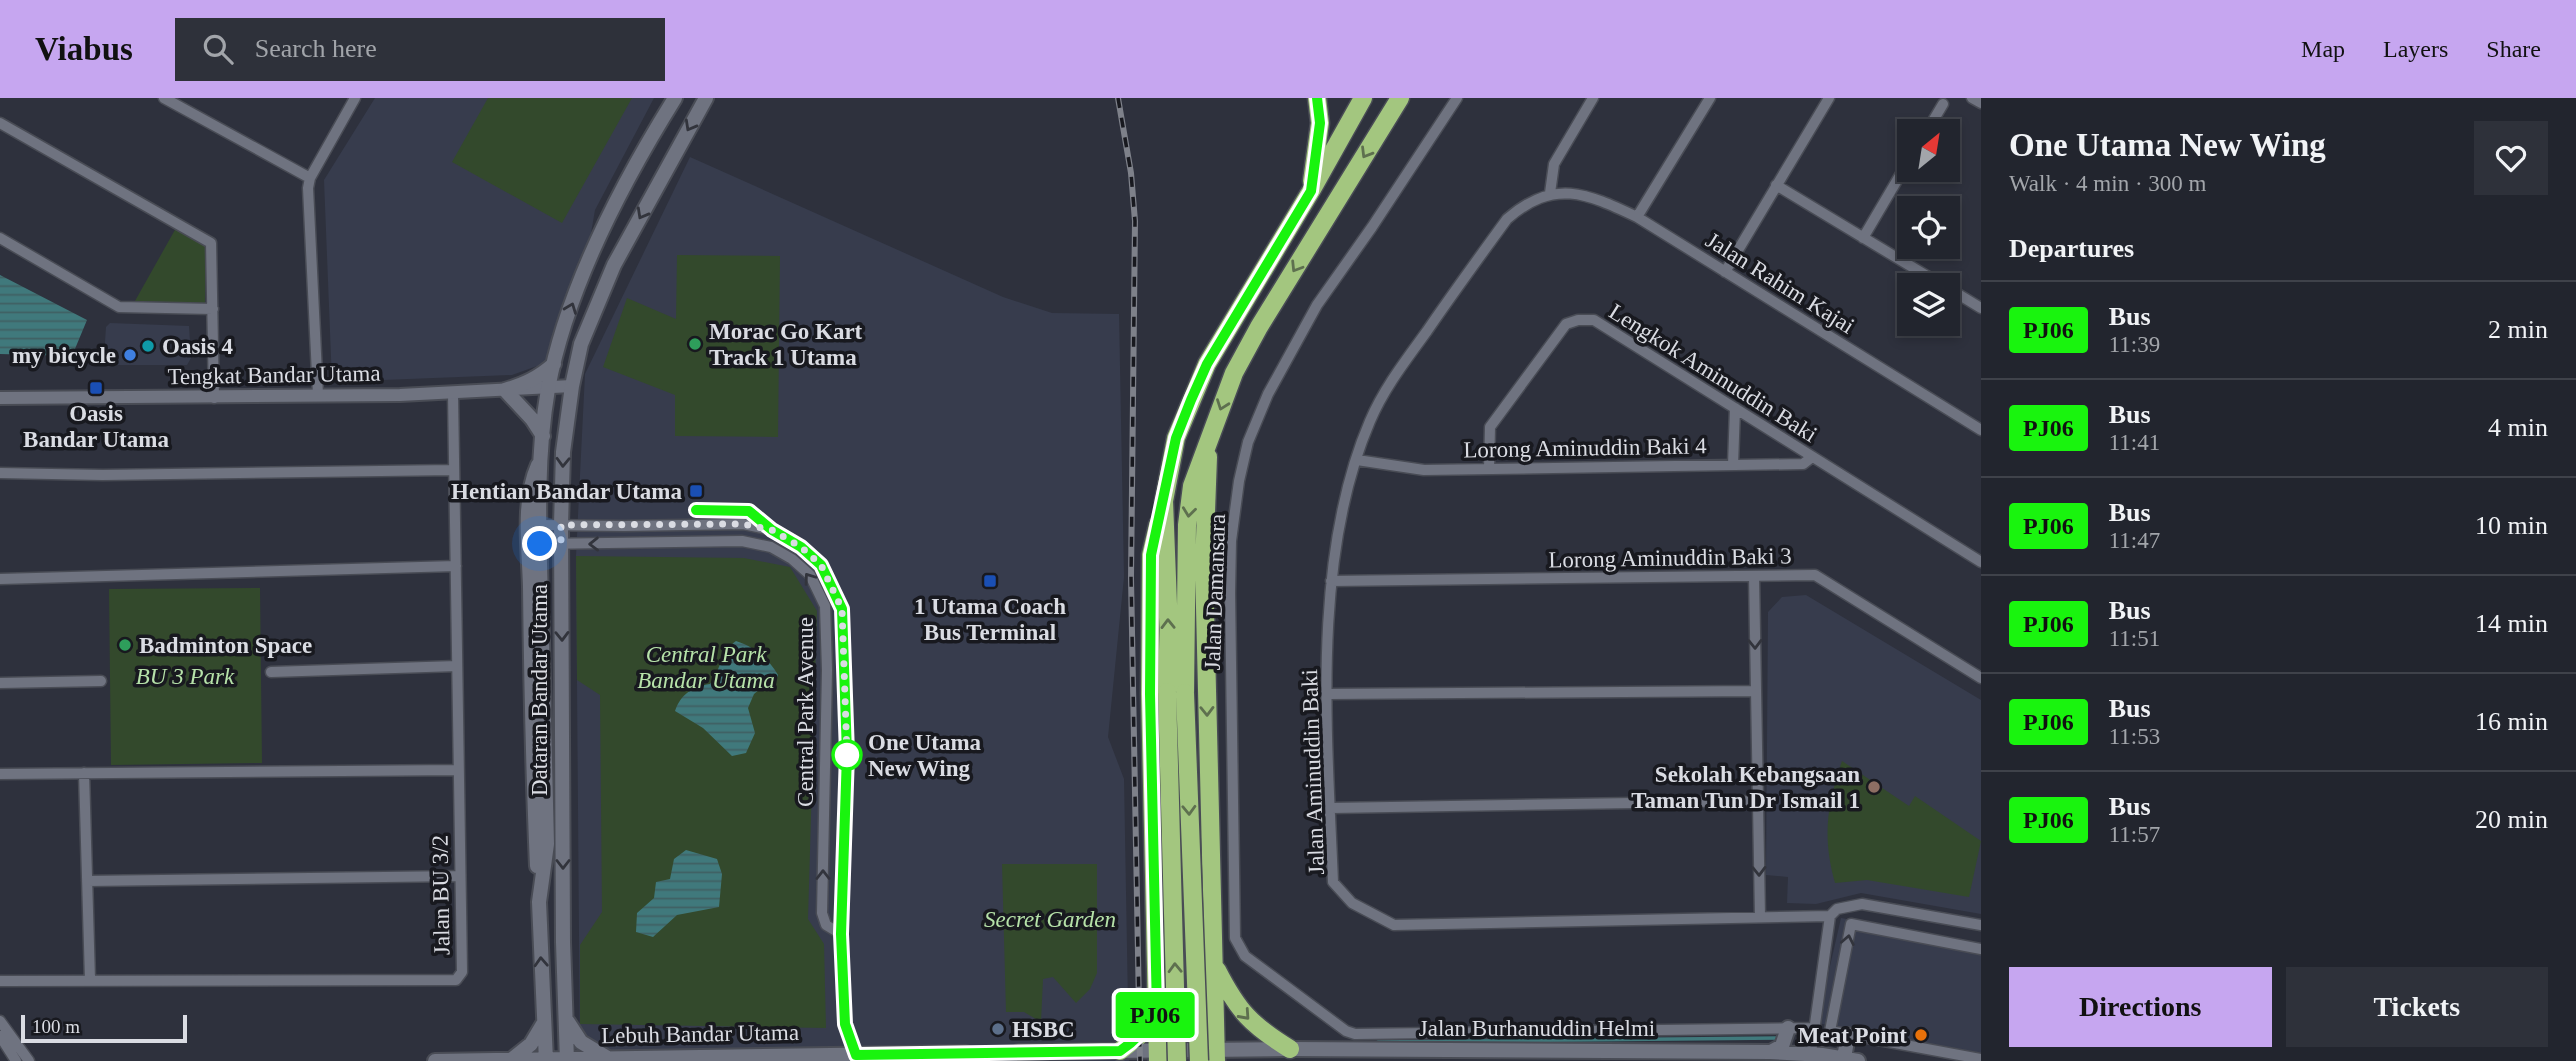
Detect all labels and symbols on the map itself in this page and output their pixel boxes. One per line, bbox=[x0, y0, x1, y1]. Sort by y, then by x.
one-way arrow bbox=[685, 119, 698, 131]
north arrow bbox=[1897, 119, 1960, 182]
one-way arrow bbox=[1361, 146, 1374, 159]
one-way arrow bbox=[637, 207, 650, 219]
street label: Jalan Rahim Kajai bbox=[1701, 227, 1859, 339]
one-way arrow bbox=[1292, 259, 1305, 272]
street label: Lengkok Aminuddin Baki bbox=[1605, 299, 1821, 447]
one-way arrow bbox=[562, 303, 576, 315]
place label: Morac Go Kart Track 1 Utama bbox=[709, 319, 863, 370]
place label: Oasis 4 bbox=[162, 334, 233, 359]
marker: Morac Go Kart Track 1 Utama bbox=[687, 336, 703, 352]
marker: Oasis 4 bbox=[140, 338, 156, 354]
place label: my bicycle bbox=[12, 343, 116, 368]
marker: my bicycle bbox=[122, 347, 138, 363]
street label: Tengkat Bandar Utama bbox=[167, 361, 381, 389]
marker: Oasis Bandar Utama bbox=[88, 380, 104, 396]
one-way arrow bbox=[1216, 398, 1230, 410]
place label: Oasis Bandar Utama bbox=[23, 401, 169, 452]
street label: Lorong Aminuddin Baki 4 bbox=[1463, 433, 1707, 463]
one-way arrow bbox=[555, 457, 570, 468]
place label: Hentian Bandar Utama bbox=[451, 479, 682, 504]
marker: Hentian Bandar Utama bbox=[688, 483, 704, 499]
one-way arrow bbox=[1181, 506, 1196, 518]
street label: Jalan Damansara bbox=[1200, 513, 1230, 671]
your location bbox=[522, 526, 557, 561]
one-way arrow bbox=[589, 536, 600, 551]
street label: Lorong Aminuddin Baki 3 bbox=[1548, 543, 1792, 573]
marker: 1 Utama Coach Bus Terminal bbox=[982, 573, 998, 589]
one-way arrow bbox=[805, 574, 817, 586]
street label: Dataran Bandar Utama bbox=[527, 584, 552, 796]
place label: 1 Utama Coach Bus Terminal bbox=[914, 594, 1066, 645]
street label: Central Park Avenue bbox=[793, 617, 818, 807]
one-way arrow bbox=[1160, 618, 1176, 628]
one-way arrow bbox=[554, 632, 570, 642]
place label: Badminton Space bbox=[139, 633, 312, 658]
marker: Badminton Space bbox=[117, 637, 133, 653]
one-way arrow bbox=[1748, 639, 1763, 650]
park label: Central Park Bandar Utama bbox=[637, 642, 775, 693]
park label: BU 3 Park bbox=[136, 664, 235, 689]
street label: Jalan Aminuddin Baki bbox=[1297, 669, 1329, 875]
one-way arrow bbox=[1199, 706, 1215, 717]
place label: One Utama New Wing bbox=[868, 730, 982, 781]
marker: One Utama New Wing bbox=[832, 740, 862, 770]
place label: Sekolah Kebangsaan Taman Tun Dr Ismail 1 bbox=[1631, 762, 1860, 813]
marker: Sekolah Kebangsaan Taman Tun Dr Ismail 1 bbox=[1866, 779, 1882, 795]
one-way arrow bbox=[1182, 805, 1197, 816]
street label: Jalan BU 3/2 bbox=[427, 835, 455, 955]
one-way arrow bbox=[555, 859, 570, 870]
one-way arrow bbox=[1751, 867, 1767, 877]
one-way arrow bbox=[815, 869, 831, 879]
park label: Secret Garden bbox=[984, 907, 1116, 932]
one-way arrow bbox=[1839, 934, 1854, 946]
one-way arrow bbox=[534, 956, 549, 967]
one-way arrow bbox=[1167, 963, 1182, 974]
line badge: PJ06 bbox=[1106, 992, 1204, 1038]
one-way arrow bbox=[1237, 1007, 1249, 1020]
scale bar bbox=[21, 1012, 187, 1044]
street label: Jalan Burhanuddin Helmi bbox=[1419, 1016, 1655, 1041]
place label: HSBC bbox=[1012, 1017, 1075, 1042]
street label: Lebuh Bandar Utama bbox=[601, 1020, 799, 1048]
marker: HSBC bbox=[990, 1021, 1006, 1037]
place label: Meat Point bbox=[1798, 1023, 1907, 1048]
marker: Meat Point bbox=[1913, 1027, 1929, 1043]

